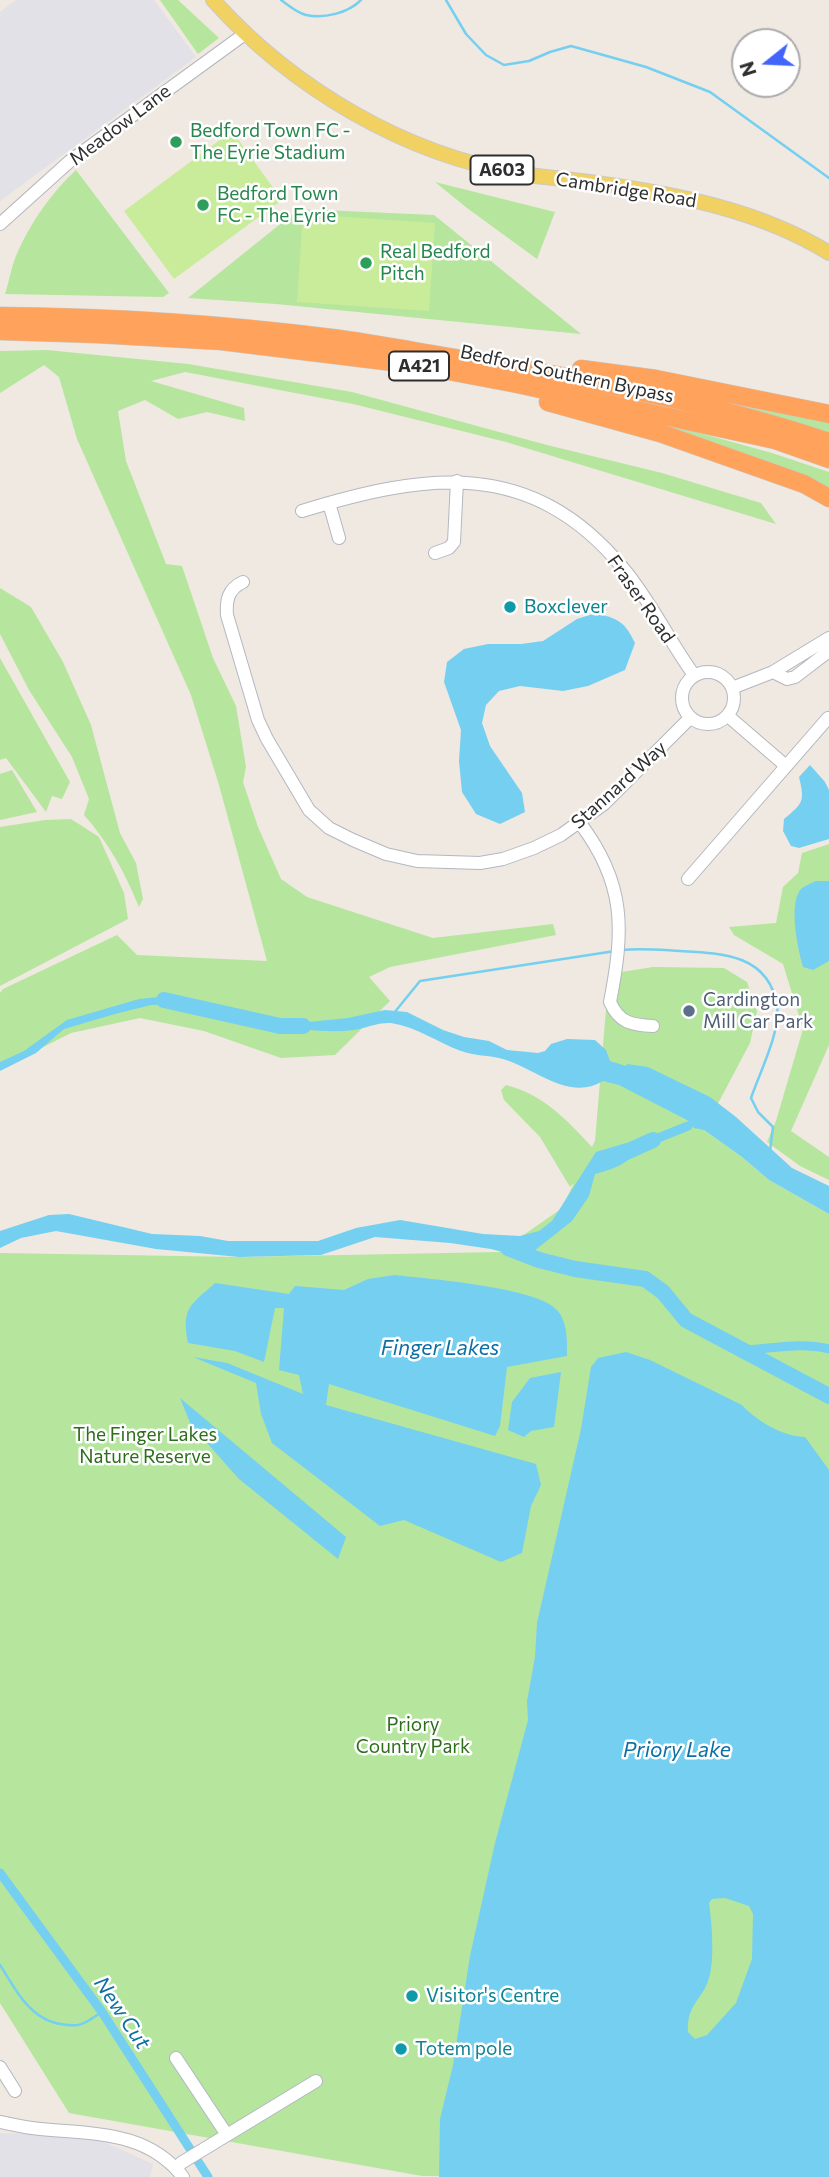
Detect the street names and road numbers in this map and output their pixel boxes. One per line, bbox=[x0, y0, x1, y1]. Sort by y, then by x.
street label: Meadow Lane bbox=[65, 80, 175, 170]
road number: A603 bbox=[470, 155, 534, 184]
street label: Cambridge Road bbox=[554, 168, 698, 212]
street label: Bedford Southern Bypass bbox=[458, 340, 676, 408]
road number: A421 bbox=[389, 352, 449, 380]
street label: Fraser Road bbox=[602, 551, 680, 647]
street label: Stannard Way bbox=[567, 736, 671, 834]

